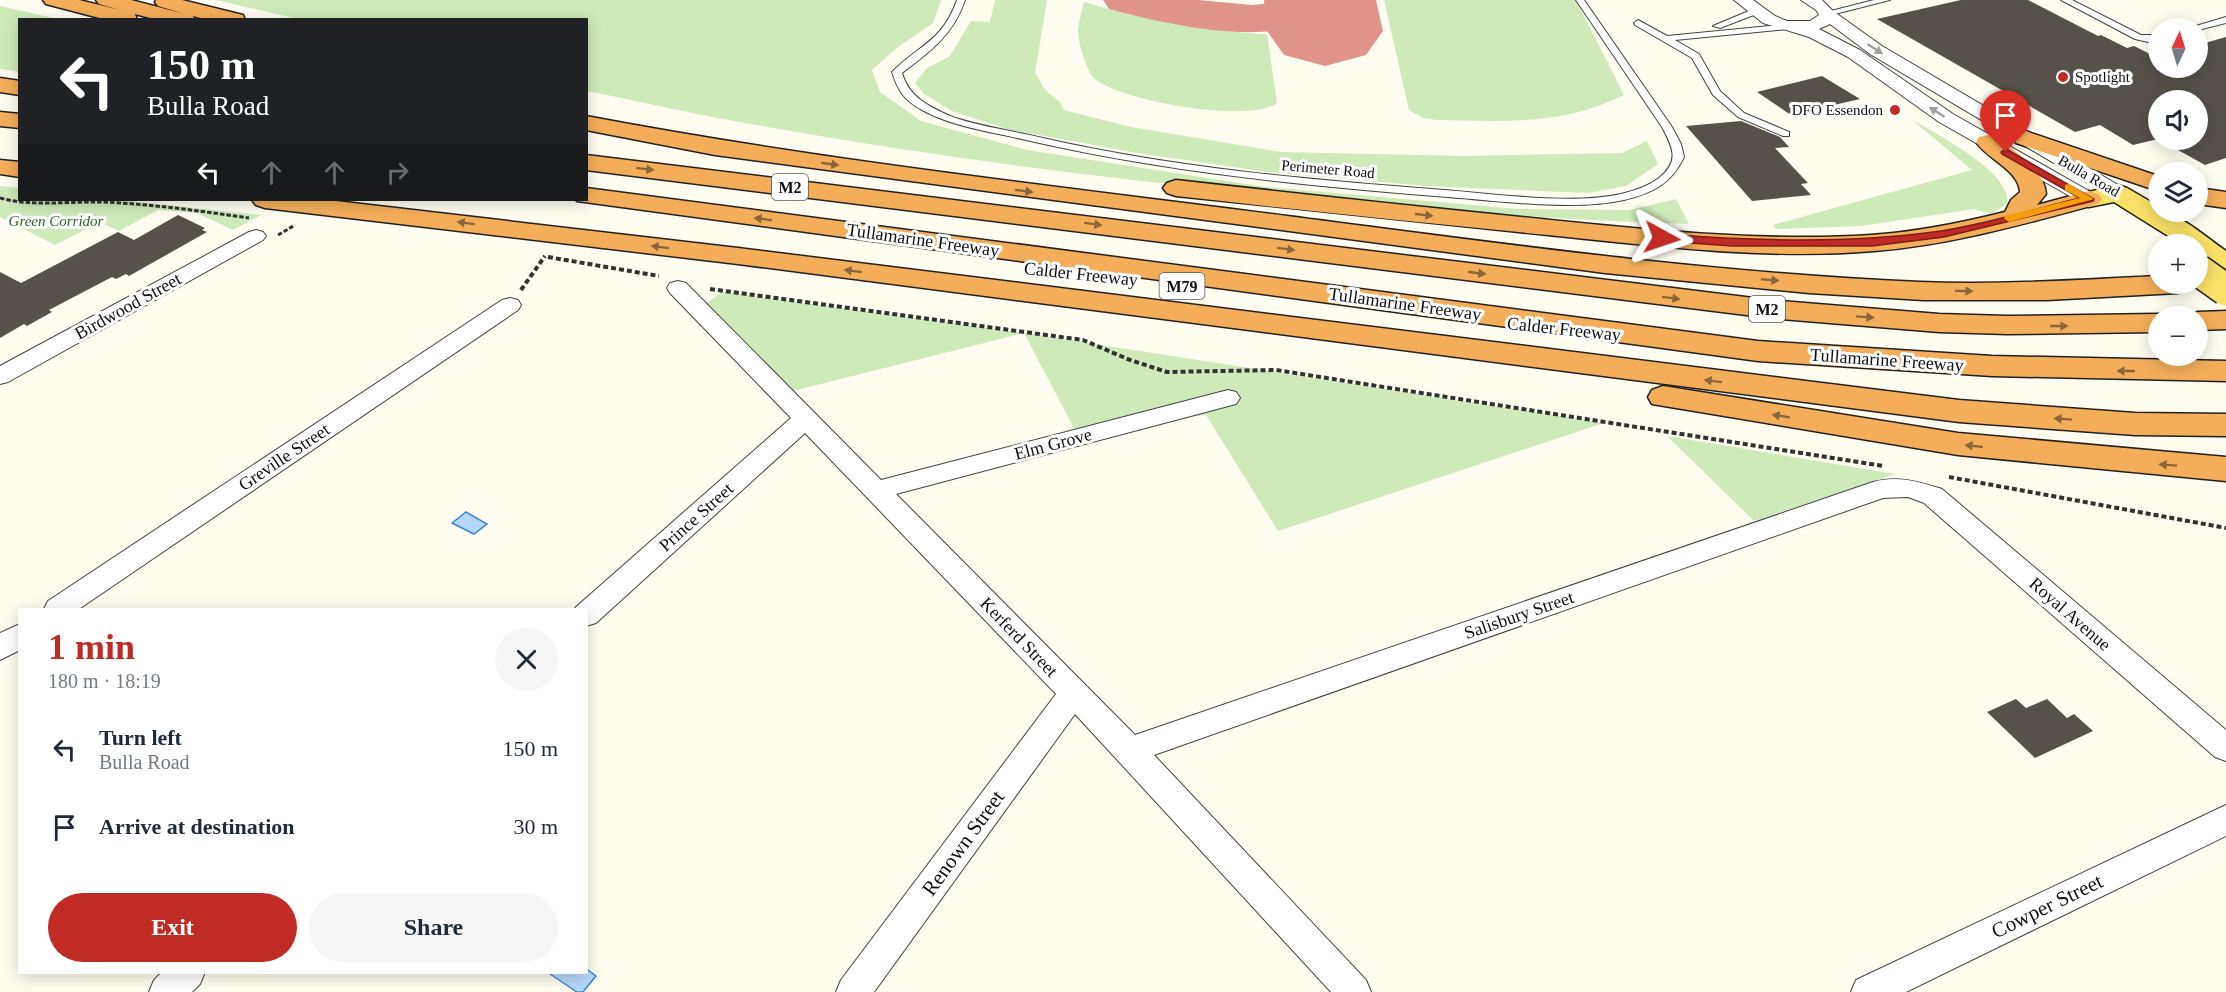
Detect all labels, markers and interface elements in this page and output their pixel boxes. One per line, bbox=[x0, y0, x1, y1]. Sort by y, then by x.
north arrow bbox=[2148, 18, 2208, 78]
map controls bbox=[2148, 18, 2208, 366]
icon: left bbox=[48, 42, 126, 120]
text: 150 m bbox=[147, 42, 256, 88]
one-way arrow bbox=[1867, 43, 1883, 54]
place label: Spotlight bbox=[2075, 69, 2131, 85]
marker: Spotlight bbox=[2056, 70, 2070, 84]
pin bbox=[1980, 90, 2031, 152]
button: sound bbox=[2148, 90, 2208, 150]
text: Bulla Road bbox=[147, 91, 269, 121]
icon: arrive bbox=[1989, 99, 2022, 132]
place label: DFO Essendon bbox=[1792, 102, 1883, 118]
marker: DFO Essendon bbox=[1888, 103, 1902, 117]
one-way arrow bbox=[1929, 107, 1945, 118]
street label: Bulla Road bbox=[2056, 152, 2123, 200]
icon: left bbox=[192, 156, 225, 189]
icon: ahead bbox=[255, 156, 288, 189]
icon: ahead bbox=[318, 156, 351, 189]
icon: right bbox=[381, 156, 414, 189]
street label: Perimeter Road bbox=[1281, 157, 1376, 181]
one-way arrow bbox=[821, 159, 840, 169]
button: layers bbox=[2148, 162, 2208, 222]
one-way arrow bbox=[635, 164, 654, 174]
road number: M2 bbox=[772, 174, 808, 200]
one-way arrow bbox=[1014, 186, 1033, 195]
position arrow bbox=[1630, 206, 1694, 270]
one-way arrow bbox=[1415, 210, 1434, 220]
park label: Green Corridor bbox=[9, 213, 104, 229]
one-way arrow bbox=[753, 214, 772, 224]
one-way arrow bbox=[456, 219, 475, 228]
street label: Tullamarine Freeway bbox=[845, 219, 1001, 261]
one-way arrow bbox=[1083, 219, 1102, 229]
button: + bbox=[2148, 234, 2208, 294]
one-way arrow bbox=[650, 242, 669, 252]
one-way arrow bbox=[1277, 244, 1296, 253]
street label: Calder Freeway bbox=[1023, 258, 1139, 290]
one-way arrow bbox=[843, 267, 862, 276]
one-way arrow bbox=[1468, 268, 1487, 278]
street label: Birdwood Street bbox=[71, 269, 185, 343]
road number: M79 bbox=[1160, 273, 1204, 299]
one-way arrow bbox=[1760, 275, 1779, 285]
street label: Tullamarine Freeway bbox=[1327, 283, 1483, 325]
one-way arrow bbox=[1955, 286, 1974, 296]
one-way arrow bbox=[1661, 293, 1680, 302]
road number: M2 bbox=[1749, 296, 1785, 322]
button: − bbox=[2148, 306, 2208, 366]
one-way arrow bbox=[1855, 312, 1874, 322]
street label: Calder Freeway bbox=[1506, 313, 1622, 345]
one-way arrow bbox=[2050, 321, 2069, 331]
street label: Tullamarine Freeway bbox=[1810, 345, 1964, 375]
one-way arrow bbox=[2116, 366, 2135, 376]
one-way arrow bbox=[1703, 377, 1722, 386]
one-way arrow bbox=[1771, 411, 1790, 420]
one-way arrow bbox=[2053, 415, 2072, 424]
street label: Greville Street bbox=[235, 419, 333, 495]
street label: Elm Grove bbox=[1012, 424, 1094, 464]
one-way arrow bbox=[1964, 441, 1983, 451]
one-way arrow bbox=[2158, 460, 2177, 470]
street label: Prince Street bbox=[655, 479, 737, 555]
street label: Royal Avenue bbox=[2025, 573, 2115, 655]
street label: Salisbury Street bbox=[1462, 587, 1576, 643]
street label: Kerferd Street bbox=[976, 593, 1062, 681]
text: 1 min bbox=[48, 627, 135, 667]
button: close bbox=[495, 628, 558, 691]
text: 180 m · 18:19 bbox=[48, 670, 161, 692]
text: Turn left bbox=[99, 725, 182, 750]
icon: left bbox=[48, 733, 81, 766]
text: 150 m bbox=[502, 736, 558, 761]
text: Bulla Road bbox=[99, 751, 190, 773]
street label: Renown Street bbox=[917, 786, 1009, 900]
icon: arrive bbox=[48, 811, 81, 844]
text: Arrive at destination bbox=[99, 814, 295, 839]
text: 30 m bbox=[513, 814, 558, 839]
street label: Cowper Street bbox=[1987, 869, 2107, 943]
button: Exit bbox=[48, 893, 297, 962]
button: Share bbox=[309, 893, 558, 962]

